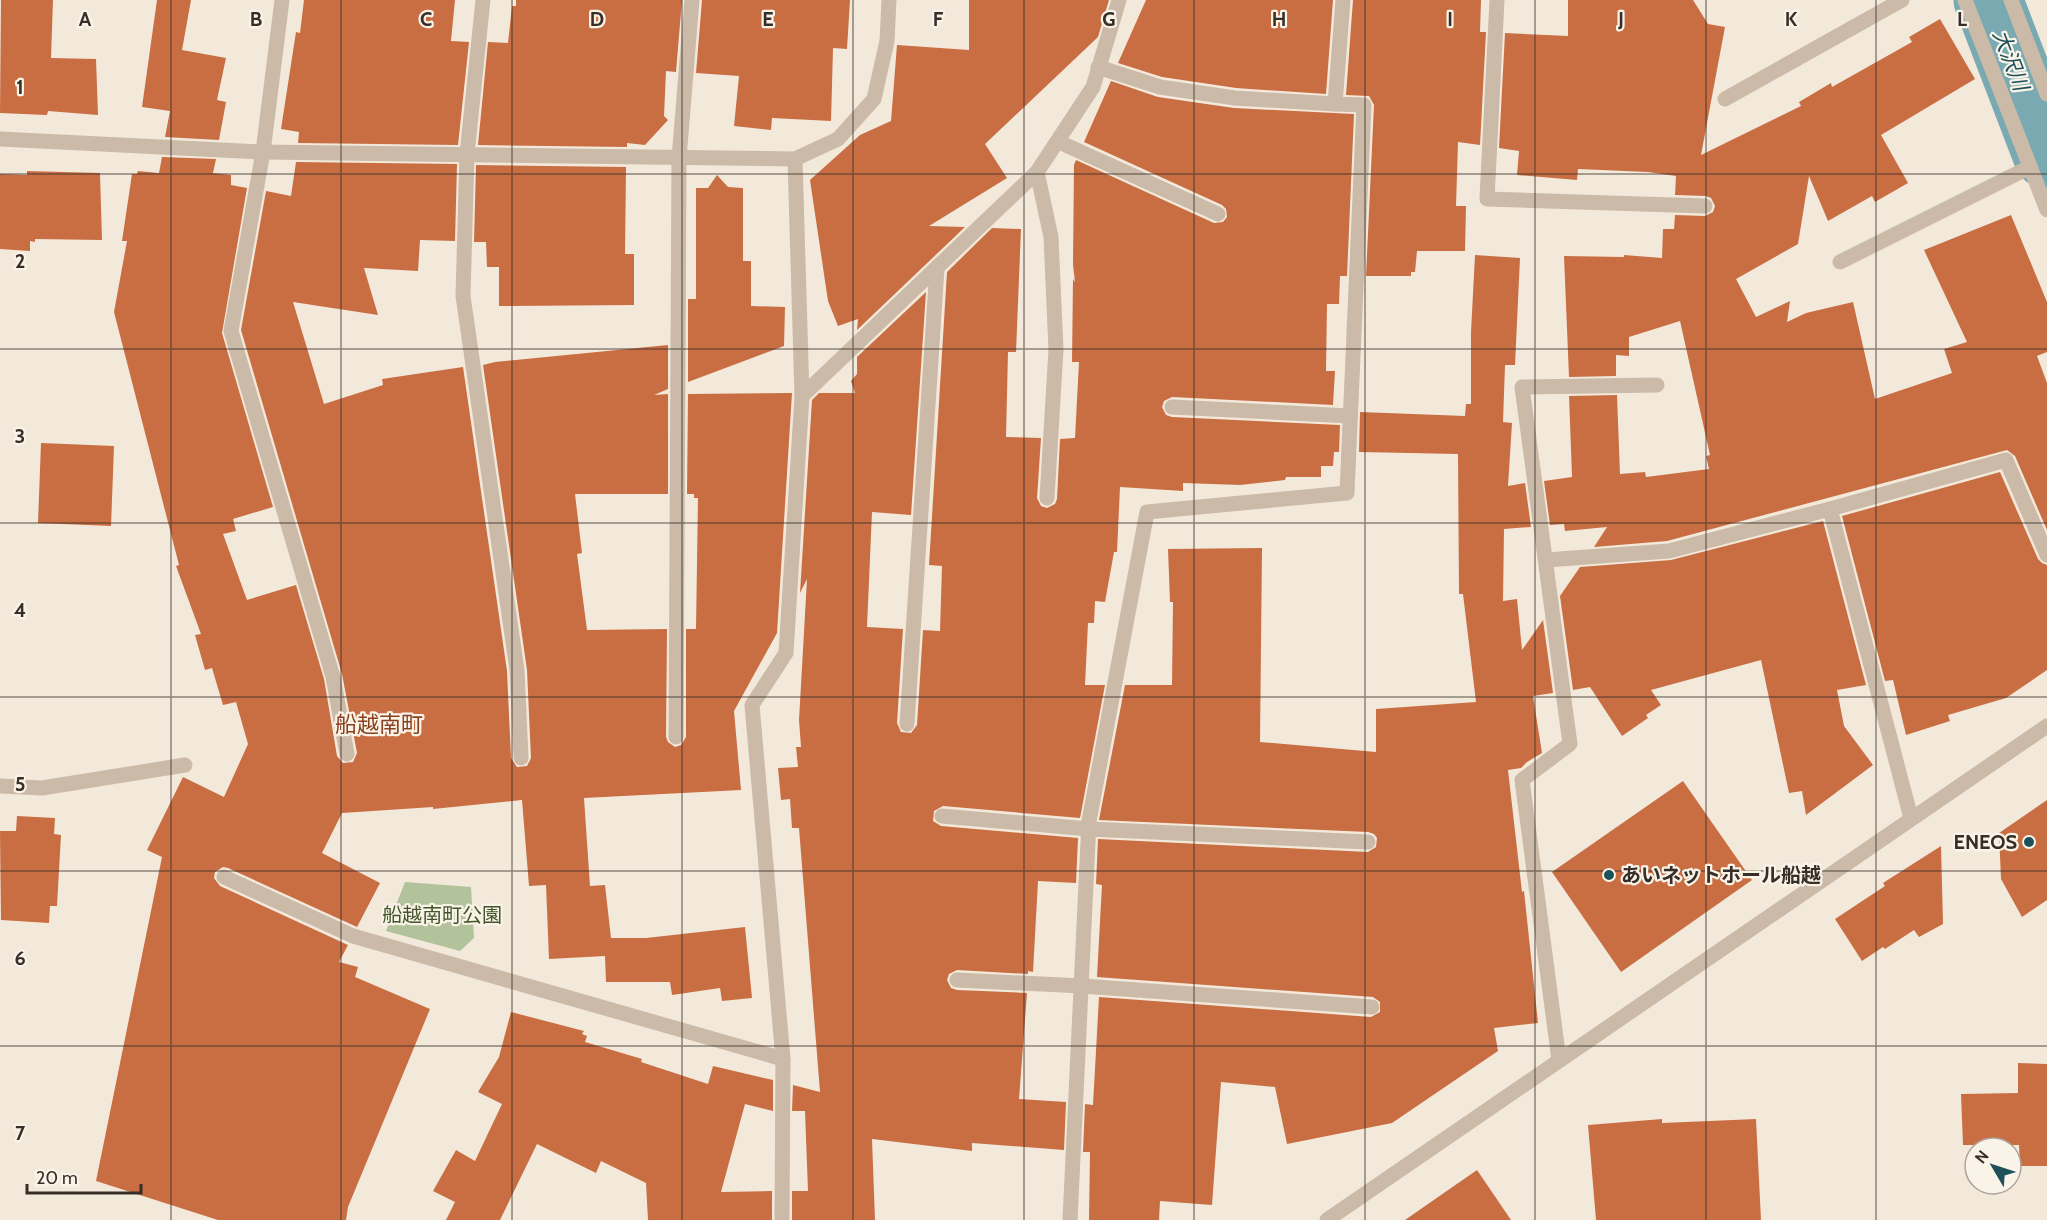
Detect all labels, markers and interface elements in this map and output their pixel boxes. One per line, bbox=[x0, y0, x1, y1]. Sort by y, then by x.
text: A bbox=[79, 7, 92, 31]
text: B bbox=[250, 7, 262, 31]
text: C bbox=[420, 7, 432, 31]
text: D bbox=[590, 7, 604, 31]
text: E bbox=[762, 7, 774, 31]
text: F bbox=[933, 7, 944, 31]
text: G bbox=[1102, 7, 1116, 31]
text: H bbox=[1272, 7, 1286, 31]
text: I bbox=[1447, 7, 1453, 31]
text: J bbox=[1617, 7, 1624, 31]
text: K bbox=[1785, 7, 1798, 31]
text: L bbox=[1957, 7, 1967, 31]
water label: 大沢川 bbox=[1988, 26, 2035, 96]
text: 1 bbox=[16, 75, 24, 99]
text: 2 bbox=[15, 249, 25, 273]
text: 3 bbox=[15, 424, 25, 448]
text: 4 bbox=[14, 598, 26, 622]
district label: 船越南町 bbox=[335, 711, 423, 738]
text: 5 bbox=[15, 772, 25, 796]
place label: ENEOS bbox=[1954, 830, 2017, 854]
marker: ENEOS bbox=[2022, 835, 2036, 849]
place label: あいネットホール船越 bbox=[1621, 863, 1821, 887]
marker: あいネットホール船越 bbox=[1602, 868, 1616, 882]
park label: 船越南町公園 bbox=[382, 903, 502, 927]
text: 6 bbox=[14, 946, 26, 970]
text: 7 bbox=[15, 1121, 26, 1145]
north arrow bbox=[1963, 1136, 2023, 1196]
text: N bbox=[1971, 1147, 1993, 1167]
scale bar bbox=[27, 1157, 141, 1195]
text: 20 m bbox=[36, 1167, 78, 1189]

